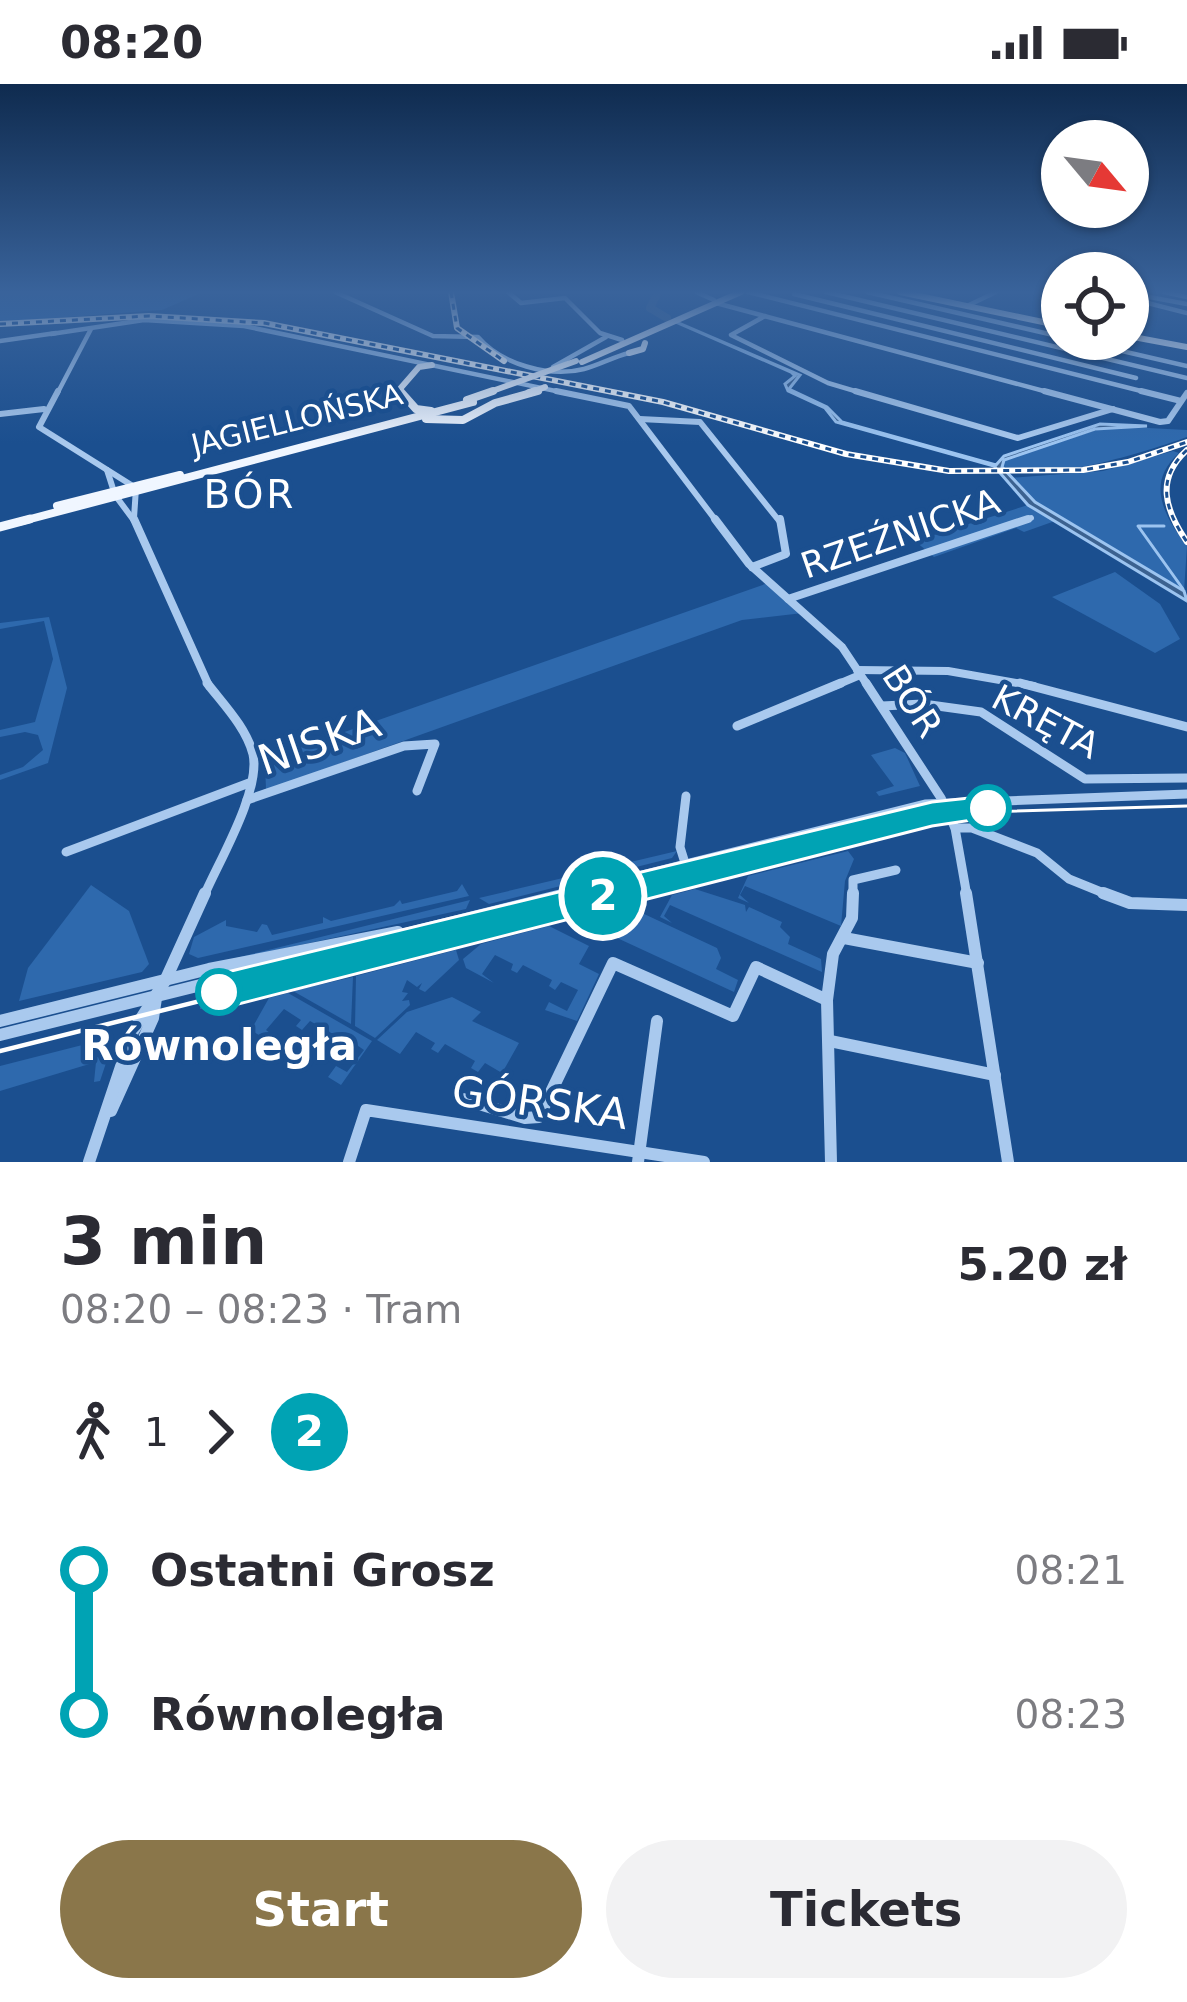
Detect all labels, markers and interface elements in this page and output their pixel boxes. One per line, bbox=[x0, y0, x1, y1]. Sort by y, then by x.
text: 08:20 bbox=[60, 16, 203, 69]
north arrow bbox=[1041, 120, 1149, 228]
map controls bbox=[1041, 120, 1149, 360]
button: locate bbox=[1041, 252, 1149, 360]
street label: JAGIELLOŃSKA bbox=[186, 376, 407, 463]
district label: BÓR bbox=[204, 471, 296, 517]
street label: RZEŹNICKA bbox=[795, 480, 1005, 587]
street label: BÓR bbox=[874, 658, 951, 745]
street label: KRĘTA bbox=[985, 676, 1107, 767]
street label: NISKA bbox=[252, 698, 387, 785]
unlabelled marker bbox=[966, 786, 1010, 830]
line badge: 2 bbox=[564, 857, 642, 935]
text: 2 bbox=[588, 871, 618, 920]
marker: Równoległa bbox=[197, 970, 241, 1014]
place label: Równoległa bbox=[81, 1021, 357, 1070]
street label: GÓRSKA bbox=[449, 1065, 631, 1139]
text: 3 min bbox=[60, 1203, 267, 1280]
text: 5.20 zł bbox=[957, 1238, 1127, 1291]
text: 08:20 – 08:23 · Tram bbox=[60, 1287, 462, 1332]
icon: walk bbox=[60, 1399, 126, 1465]
icon: forward bbox=[187, 1399, 253, 1465]
text: 2 bbox=[295, 1407, 324, 1456]
text: 1 bbox=[144, 1410, 169, 1455]
text: Ostatni Grosz bbox=[150, 1544, 495, 1597]
text: 08:21 bbox=[1015, 1548, 1127, 1593]
text: Równoległa bbox=[150, 1688, 445, 1741]
text: 08:23 bbox=[1015, 1692, 1127, 1737]
button: Start bbox=[60, 1840, 582, 1978]
button: Tickets bbox=[606, 1840, 1127, 1978]

